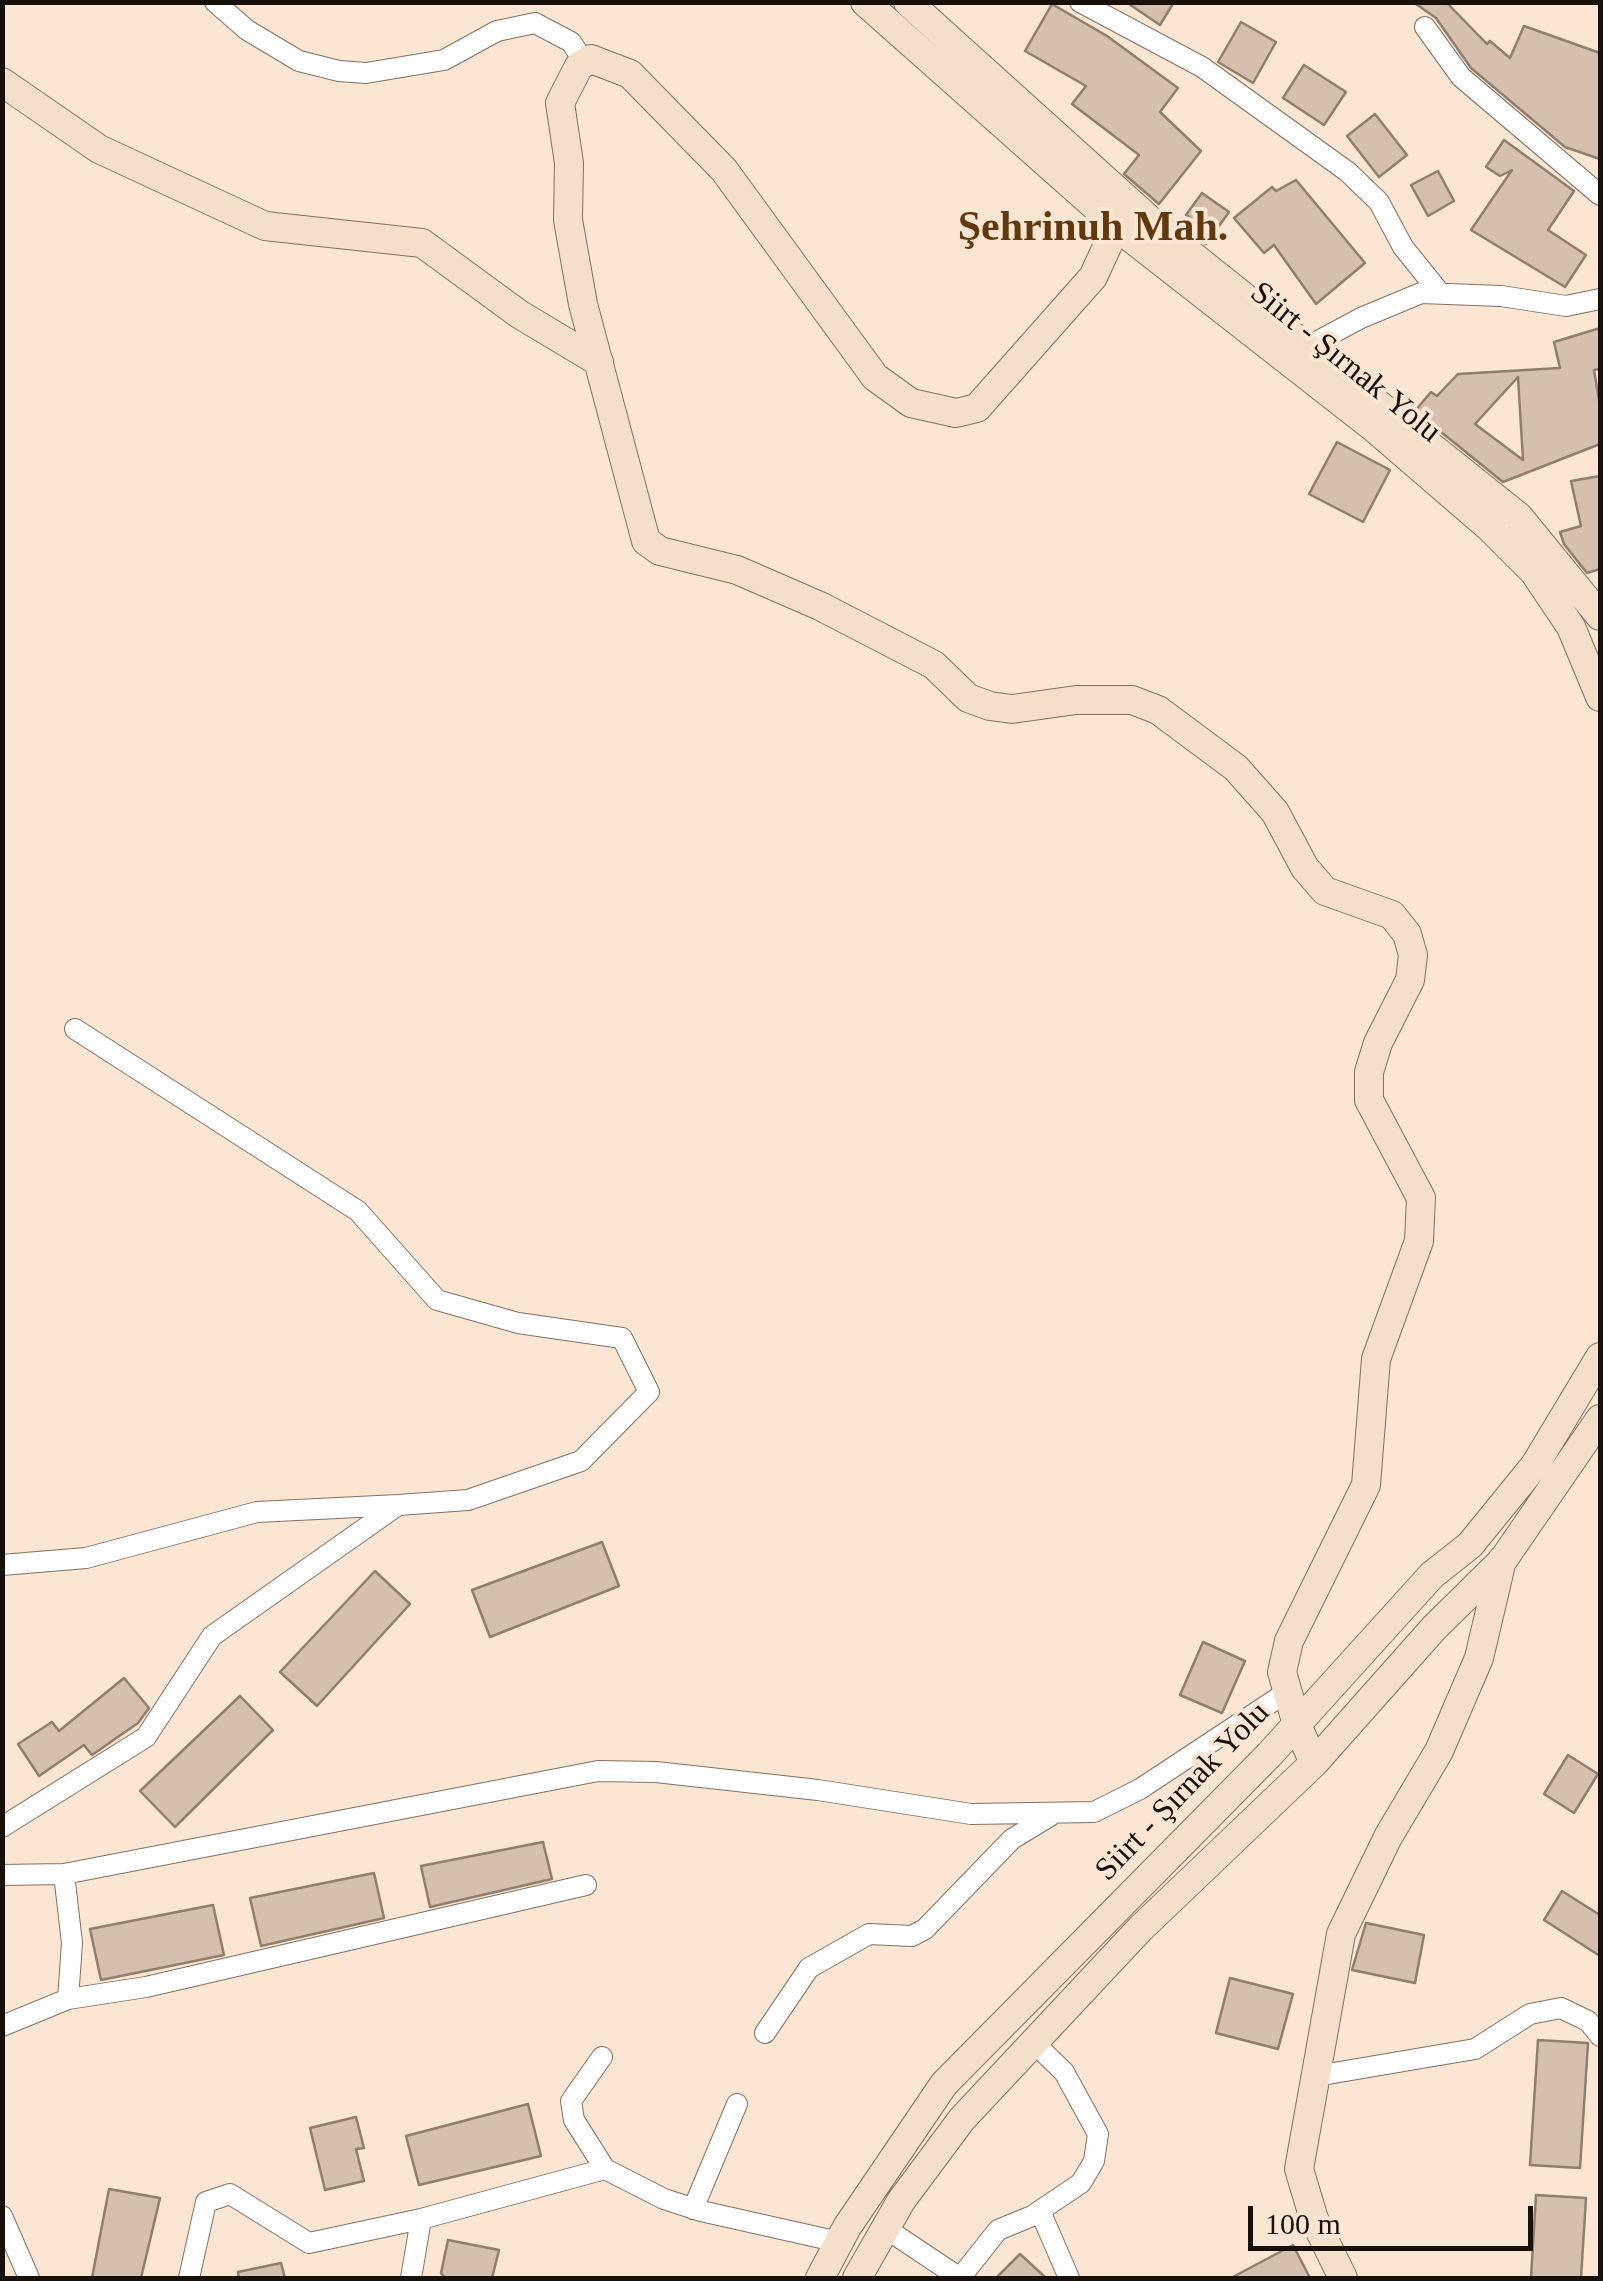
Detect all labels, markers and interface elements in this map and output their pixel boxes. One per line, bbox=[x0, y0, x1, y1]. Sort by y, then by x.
district label: Şehrinuh Mah. bbox=[958, 204, 1228, 254]
street label: Siirt - Şırnak Yolu bbox=[1242, 274, 1448, 452]
street label: Siirt - Şırnak Yolu bbox=[1088, 1694, 1278, 1890]
scale bar bbox=[1253, 2186, 1538, 2248]
text: 100 m bbox=[1265, 2207, 1341, 2240]

